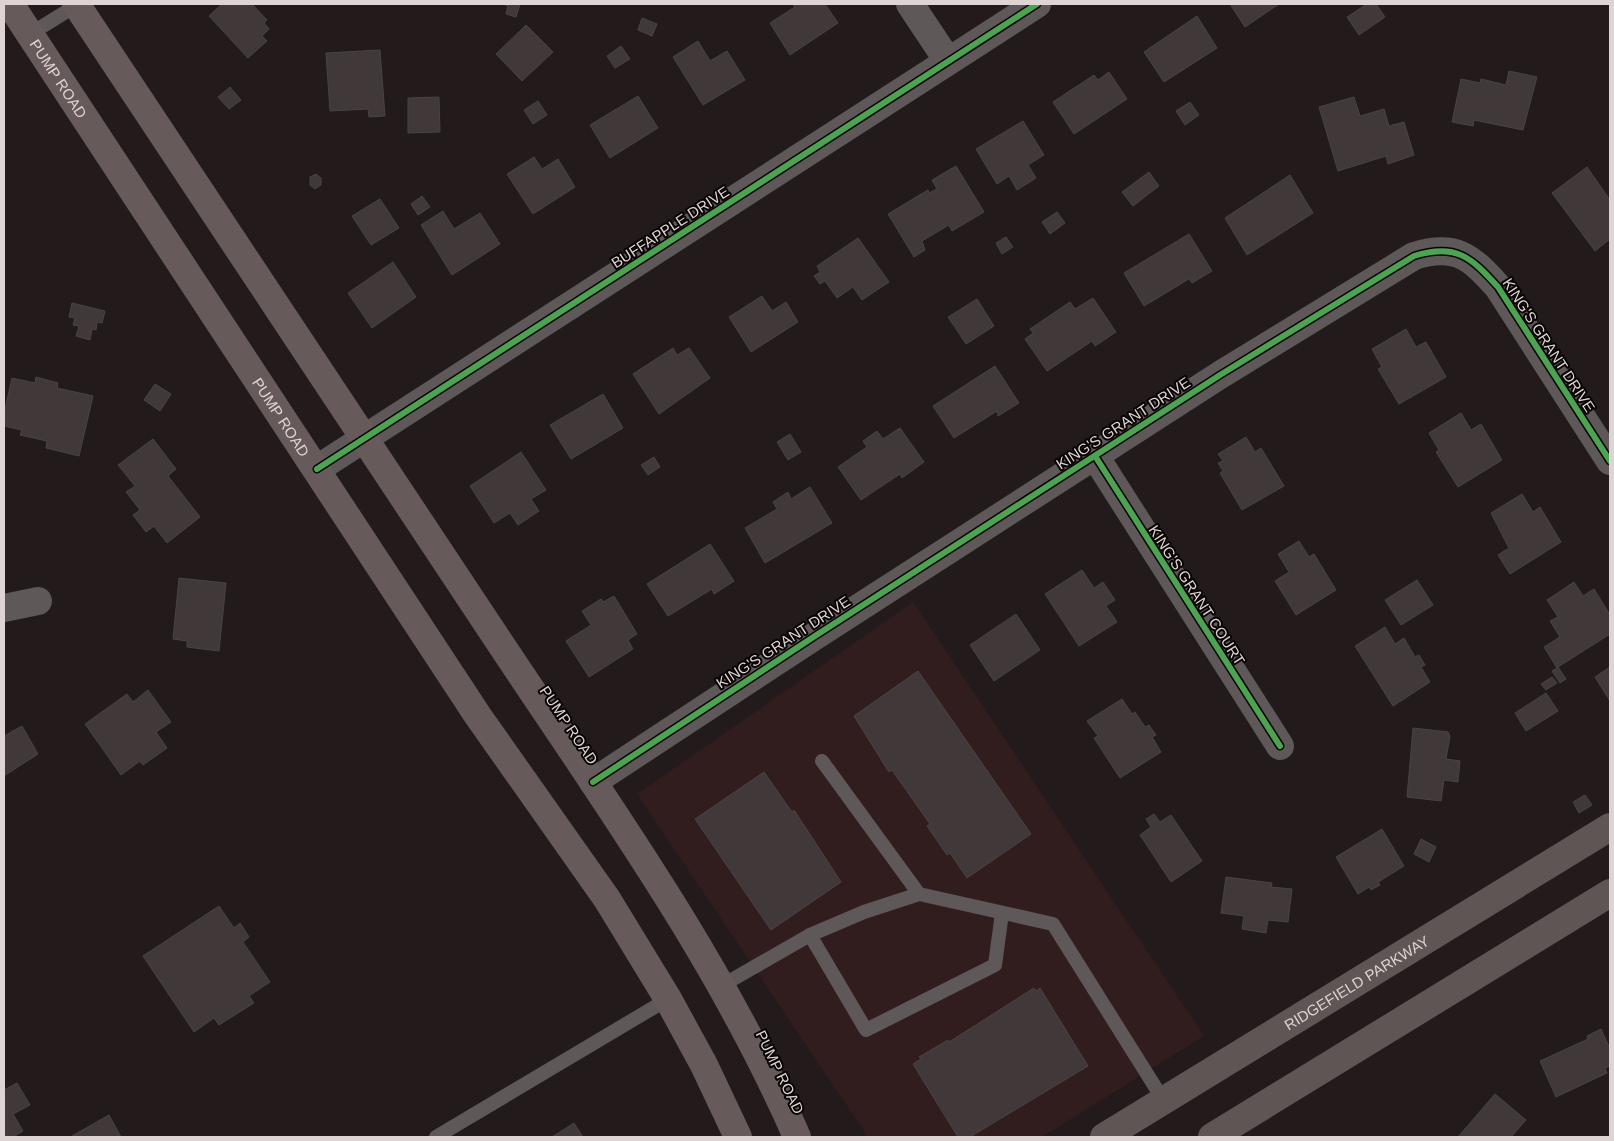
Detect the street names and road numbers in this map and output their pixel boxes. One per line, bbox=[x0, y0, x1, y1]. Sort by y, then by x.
street label: PUMP ROAD bbox=[27, 36, 91, 121]
street label: BUFFAPPLE DRIVE bbox=[608, 183, 732, 271]
street label: KING'S GRANT DRIVE bbox=[1499, 275, 1599, 415]
street label: KING'S GRANT DRIVE bbox=[1053, 373, 1193, 473]
street label: PUMP ROAD bbox=[249, 374, 313, 459]
street label: KING'S GRANT COURT bbox=[1145, 522, 1249, 668]
street label: KING'S GRANT DRIVE bbox=[713, 592, 853, 692]
street label: PUMP ROAD bbox=[537, 683, 601, 767]
street label: RIDGEFIELD PARKWAY bbox=[1281, 932, 1432, 1033]
street label: PUMP ROAD bbox=[753, 1028, 808, 1117]

